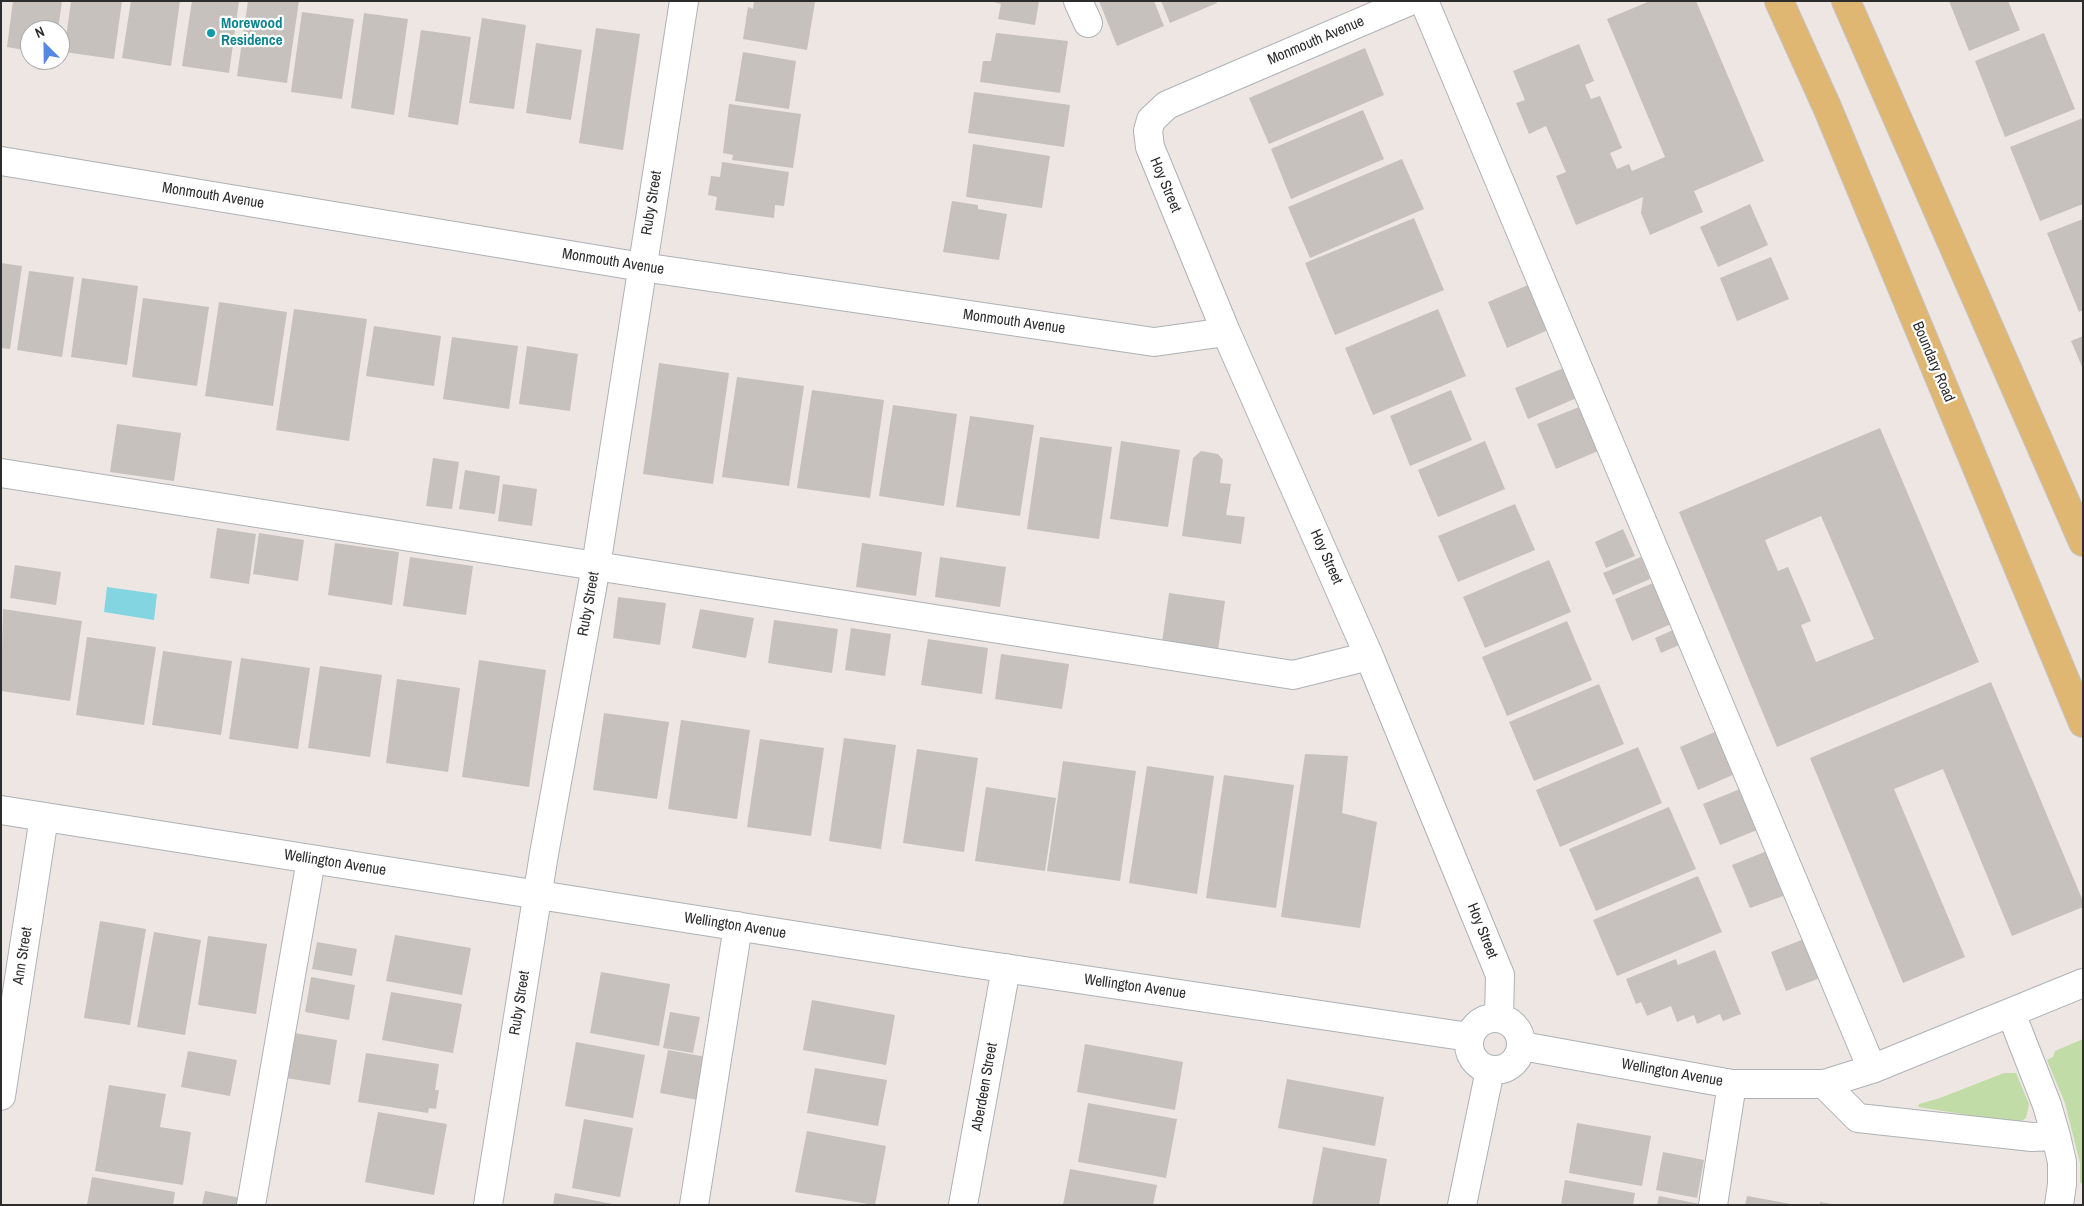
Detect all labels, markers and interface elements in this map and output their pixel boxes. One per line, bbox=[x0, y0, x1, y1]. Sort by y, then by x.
street label: Monmouth Avenue bbox=[1265, 13, 1367, 69]
place label: Morewood Residence bbox=[221, 15, 283, 50]
north arrow bbox=[20, 20, 70, 70]
text: N bbox=[32, 22, 47, 42]
marker: Morewood Residence bbox=[205, 27, 217, 39]
street label: Hoy Street bbox=[1145, 155, 1185, 215]
street label: Ruby Street bbox=[638, 170, 666, 236]
street label: Monmouth Avenue bbox=[161, 179, 265, 213]
street label: Monmouth Avenue bbox=[561, 245, 665, 279]
street label: Monmouth Avenue bbox=[962, 306, 1066, 338]
street label: Boundary Road bbox=[1908, 319, 1958, 405]
street label: Hoy Street bbox=[1306, 527, 1346, 587]
street label: Ruby Street bbox=[574, 570, 604, 638]
street label: Wellington Avenue bbox=[283, 846, 387, 880]
street label: Hoy Street bbox=[1463, 901, 1501, 961]
street label: Wellington Avenue bbox=[683, 909, 787, 943]
street label: Ann Street bbox=[10, 926, 36, 986]
street label: Ruby Street bbox=[506, 970, 534, 1036]
street label: Wellington Avenue bbox=[1083, 971, 1187, 1003]
street label: Aberdeen Street bbox=[968, 1041, 1002, 1133]
street label: Wellington Avenue bbox=[1620, 1055, 1724, 1091]

